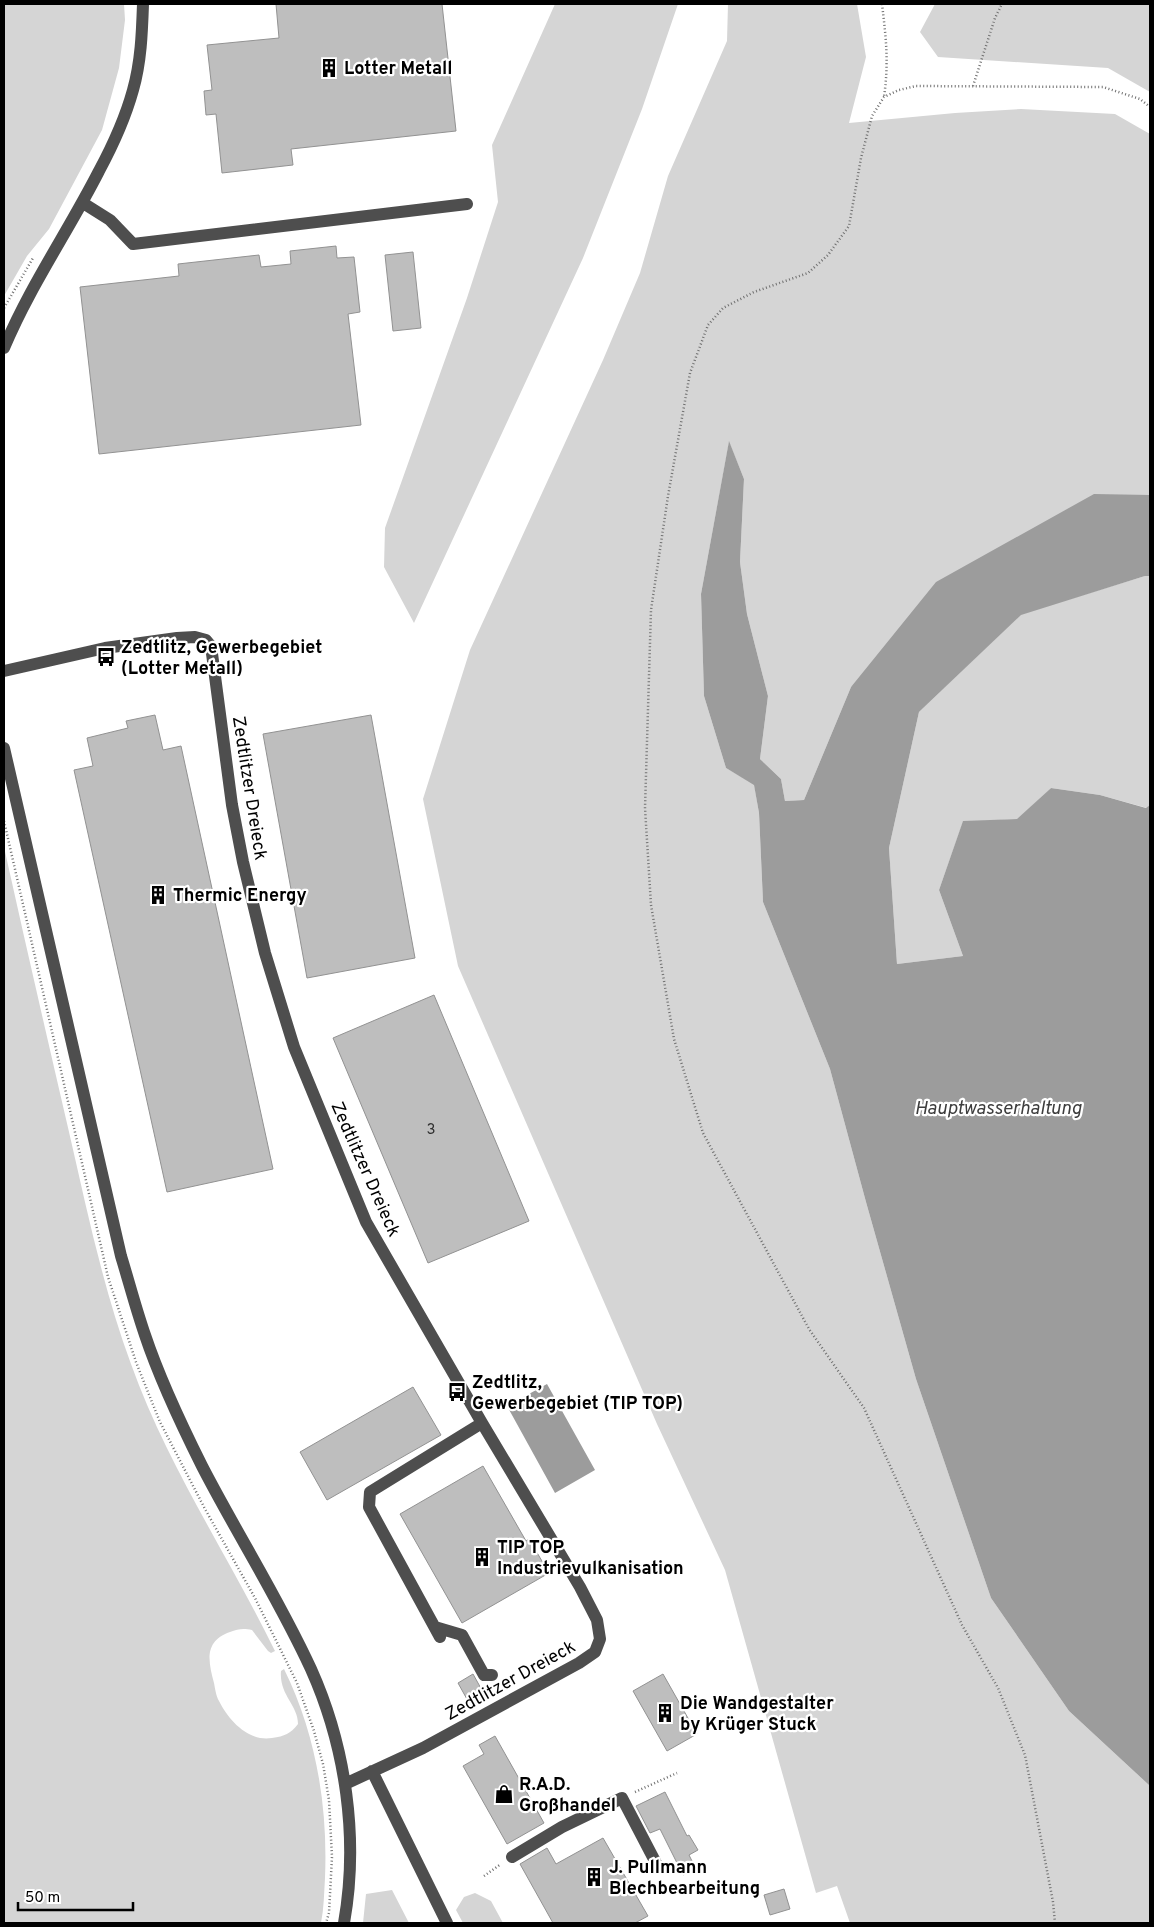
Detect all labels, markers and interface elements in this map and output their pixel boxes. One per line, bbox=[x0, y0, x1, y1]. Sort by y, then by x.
building icon: Lotter Metall bbox=[318, 57, 340, 79]
place label: Lotter Metall bbox=[344, 58, 452, 81]
place label: Zedtlitz, Gewerbegebiet (Lotter Metall) bbox=[121, 637, 322, 681]
bus stop icon: Zedtlitz, Gewerbegebiet (Lotter Metall) bbox=[95, 646, 117, 668]
street label: Zedtlitzer Dreieck bbox=[226, 715, 271, 862]
building icon: Thermic Energy bbox=[147, 884, 169, 906]
place label: Thermic Energy bbox=[173, 885, 307, 908]
water label: Hauptwasserhaltung bbox=[915, 1097, 1082, 1121]
street label: Zedtlitzer Dreieck bbox=[325, 1098, 405, 1241]
house number: 3 bbox=[426, 1121, 436, 1140]
place label: Zedtlitz, Gewerbegebiet (TIP TOP) bbox=[472, 1372, 683, 1416]
bus stop icon: Zedtlitz, Gewerbegebiet (TIP TOP) bbox=[446, 1381, 468, 1403]
place label: TIP TOP Industrievulkanisation bbox=[497, 1537, 684, 1581]
building icon: TIP TOP Industrievulkanisation bbox=[471, 1546, 493, 1568]
street label: Zedtlitzer Dreieck bbox=[441, 1636, 580, 1727]
place label: Die Wandgestalter by Krüger Stuck bbox=[680, 1693, 834, 1737]
building icon: Die Wandgestalter by Krüger Stuck bbox=[654, 1702, 676, 1724]
place label: R.A.D. Großhandel bbox=[519, 1774, 616, 1818]
shop icon: R.A.D. Großhandel bbox=[493, 1783, 515, 1805]
place label: J. Pullmann Blechbearbeitung bbox=[609, 1857, 760, 1901]
building icon: J. Pullmann Blechbearbeitung bbox=[583, 1866, 605, 1888]
scale bar bbox=[18, 1880, 132, 1912]
text: 50 m bbox=[25, 1889, 60, 1908]

